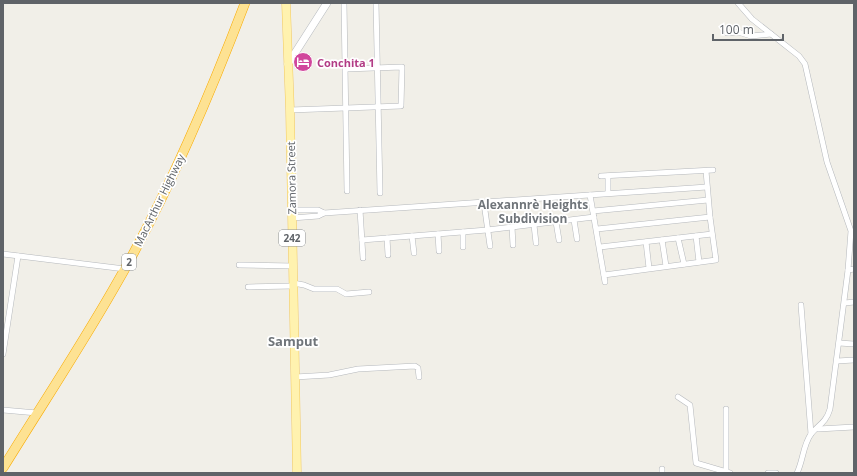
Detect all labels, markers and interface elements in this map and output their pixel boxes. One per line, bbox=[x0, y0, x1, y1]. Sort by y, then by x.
scale bar bbox=[713, 16, 783, 42]
text: 100 m bbox=[719, 21, 754, 38]
hotel icon: Conchita 1 bbox=[292, 51, 314, 73]
place label: Conchita 1 bbox=[317, 55, 375, 70]
street label: Zamora Street bbox=[283, 141, 299, 215]
street label: MacArthur Highway bbox=[130, 151, 188, 249]
district label: Alexannrè Heights Subdivision bbox=[478, 196, 588, 227]
road number: 242 bbox=[279, 230, 305, 246]
road number: 2 bbox=[122, 254, 136, 270]
district label: Samput bbox=[268, 332, 318, 350]

